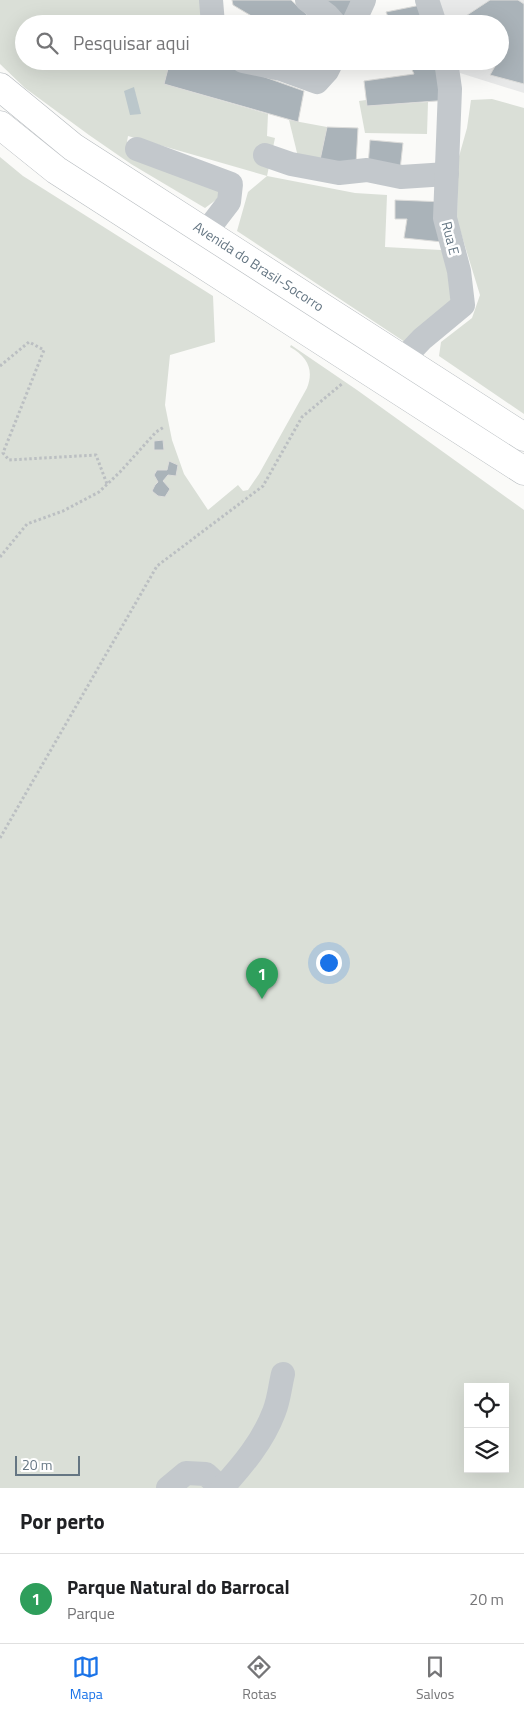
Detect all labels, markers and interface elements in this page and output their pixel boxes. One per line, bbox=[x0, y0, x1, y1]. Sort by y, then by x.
search box bbox=[15, 15, 509, 70]
text: Pesquisar aqui bbox=[73, 28, 190, 57]
icon: search bbox=[33, 29, 61, 57]
street label: Avenida do Brasil-Socorro bbox=[189, 216, 329, 316]
street label: Rua E bbox=[437, 219, 465, 257]
your location bbox=[316, 950, 342, 976]
pin: 1 bbox=[246, 958, 278, 999]
map controls bbox=[464, 1383, 509, 1473]
button: locate bbox=[464, 1383, 509, 1428]
button: layers bbox=[464, 1428, 509, 1473]
scale bar bbox=[15, 1453, 80, 1476]
text: 20 m bbox=[22, 1454, 52, 1475]
text: Por perto bbox=[20, 1505, 105, 1537]
text: Parque Natural do Barrocal bbox=[67, 1572, 290, 1601]
text: 1 bbox=[32, 1587, 40, 1611]
text: 20 m bbox=[469, 1587, 504, 1611]
text: Parque bbox=[67, 1601, 115, 1625]
tab: Mapa bbox=[70, 1653, 103, 1704]
tab: Rotas bbox=[242, 1653, 277, 1704]
tab: Salvos bbox=[416, 1653, 454, 1704]

